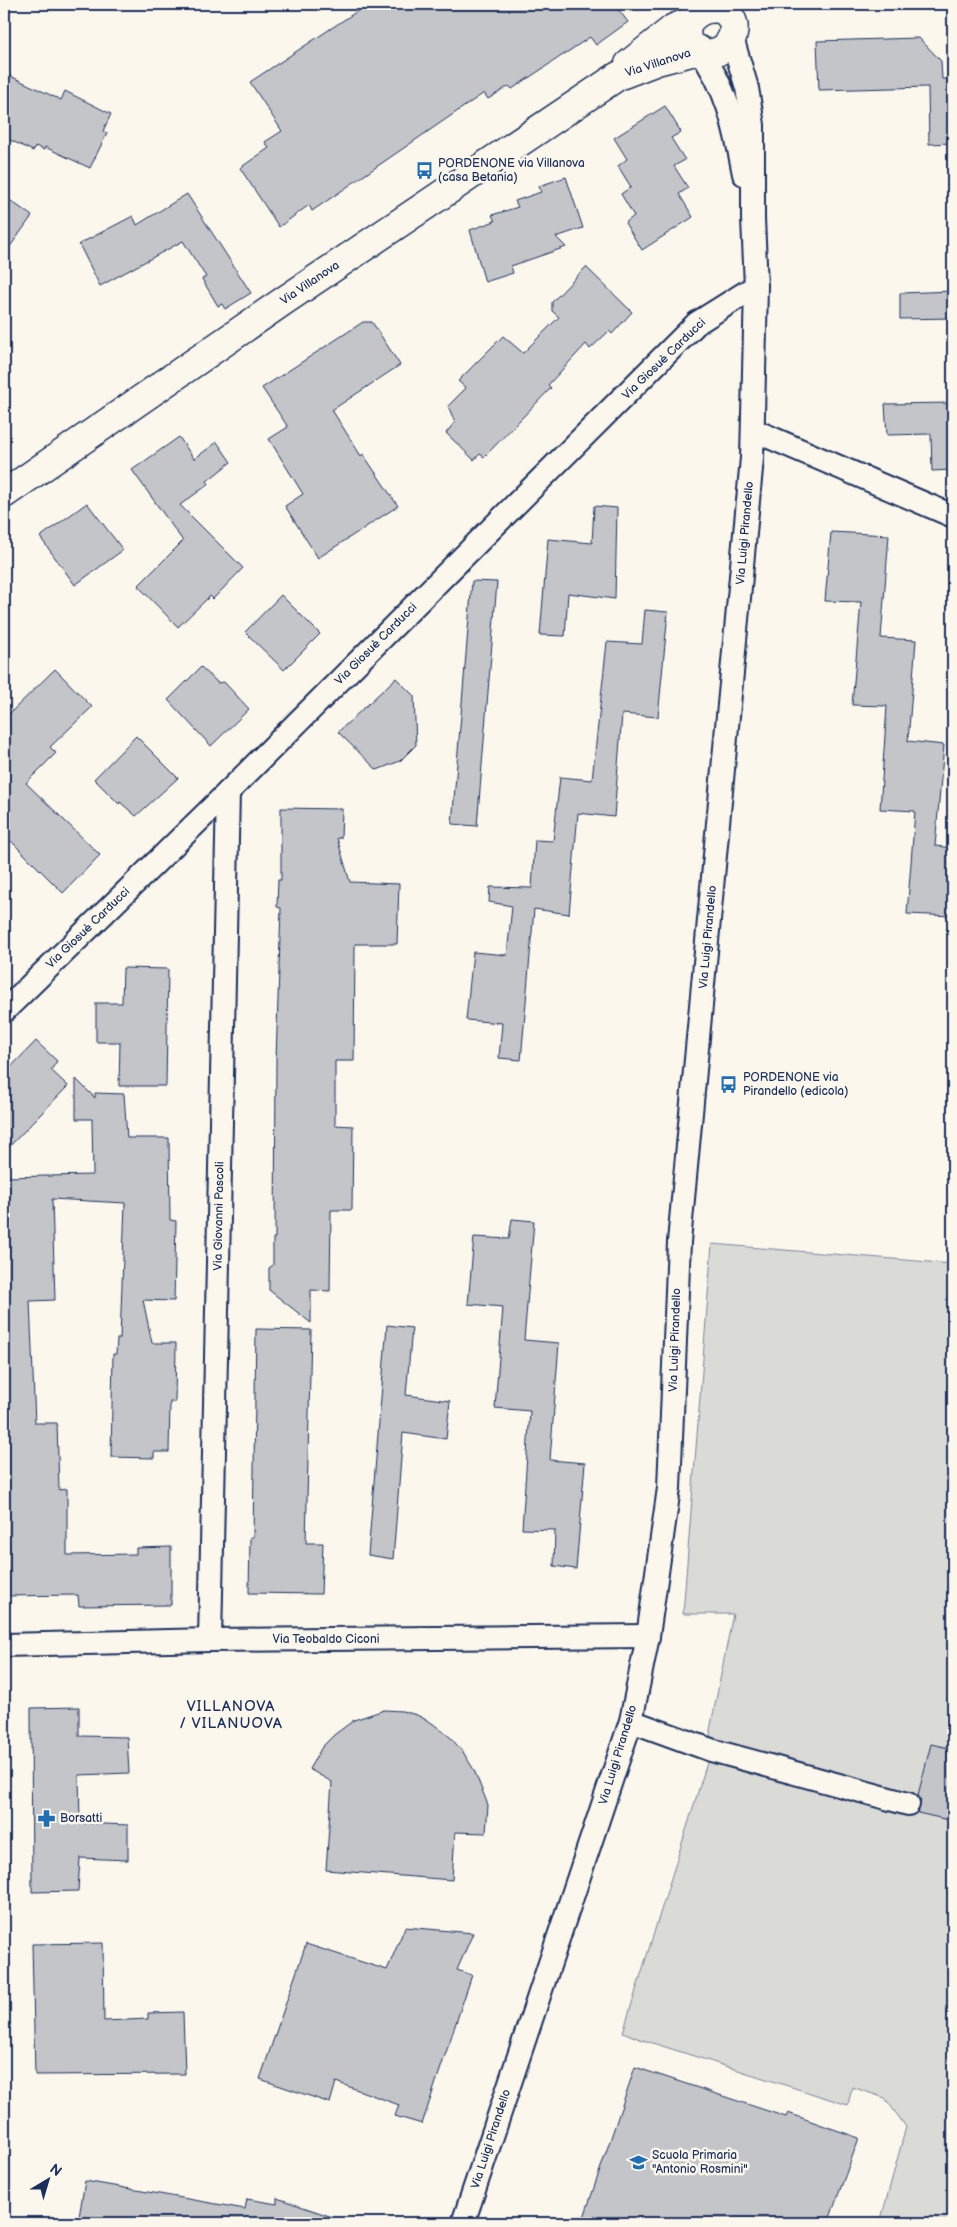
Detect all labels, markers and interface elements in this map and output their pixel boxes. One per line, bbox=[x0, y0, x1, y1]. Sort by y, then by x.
street label: Via Villanova bbox=[623, 45, 693, 81]
place label: PORDENONE via Villanova (casa Betania) bbox=[438, 156, 585, 185]
bus stop icon: PORDENONE via Villanova (casa Betania) bbox=[414, 160, 434, 180]
street label: Via Villanova bbox=[278, 258, 343, 308]
street label: Via Giosuè Carducci bbox=[619, 315, 709, 403]
street label: Via Luigi Pirandello bbox=[733, 481, 757, 585]
street label: Via Giosuè Carducci bbox=[332, 599, 421, 688]
street label: Via Giosuè Carducci bbox=[43, 884, 133, 972]
street label: Via Luigi Pirandello bbox=[696, 885, 720, 989]
place label: PORDENONE via Pirandello (edicola) bbox=[743, 1070, 848, 1099]
bus stop icon: PORDENONE via Pirandello (edicola) bbox=[719, 1074, 739, 1094]
street label: Via Giovanni Pascoli bbox=[211, 1161, 227, 1271]
street label: Via Luigi Pirandello bbox=[666, 1288, 684, 1392]
street label: Via Teobaldo Ciconi bbox=[273, 1632, 380, 1647]
district label: VILLANOVA / VILANUOVA bbox=[179, 1697, 283, 1733]
street label: Via Luigi Pirandello bbox=[596, 1703, 640, 1807]
pharmacy icon: Borsatti bbox=[36, 1808, 56, 1828]
place label: Borsatti bbox=[60, 1811, 102, 1826]
street label: Via Luigi Pirandello bbox=[468, 2087, 514, 2191]
place label: Scuola Primaria "Antonio Rosmini" bbox=[652, 2148, 748, 2177]
school or university icon: Scuola Primaria "Antonio Rosmini" bbox=[628, 2152, 648, 2172]
north arrow bbox=[22, 2154, 72, 2204]
text: N bbox=[46, 2160, 65, 2180]

